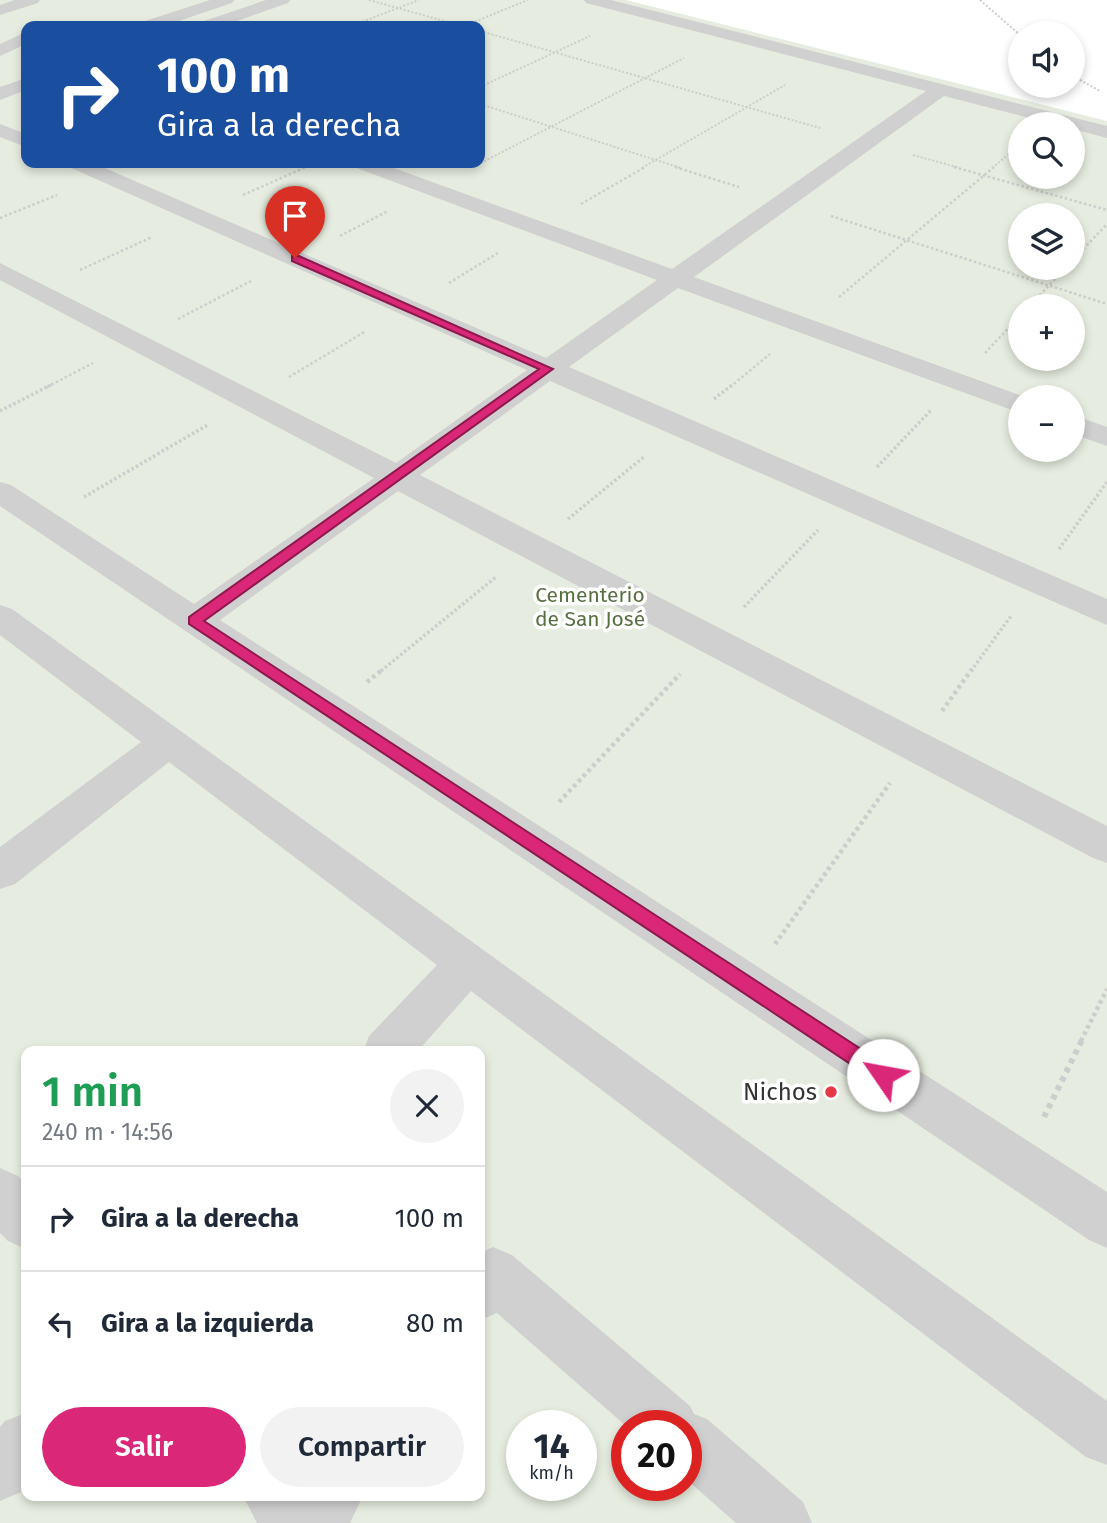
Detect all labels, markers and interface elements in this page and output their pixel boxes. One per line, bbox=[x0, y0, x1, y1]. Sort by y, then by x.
map controls bbox=[1008, 21, 1085, 462]
button: sound bbox=[1008, 21, 1085, 98]
text: 100 m bbox=[157, 46, 290, 105]
icon: right bbox=[42, 49, 133, 140]
text: Gira a la derecha bbox=[157, 106, 401, 144]
button: search bbox=[1008, 112, 1085, 189]
pin bbox=[265, 186, 325, 258]
icon: arrive bbox=[276, 197, 314, 235]
button: layers bbox=[1008, 203, 1085, 280]
button: + bbox=[1008, 294, 1085, 371]
button: − bbox=[1008, 385, 1085, 462]
park label: Cementerio de San José bbox=[535, 582, 645, 632]
position arrow bbox=[846, 1038, 920, 1112]
text: 1 min bbox=[42, 1067, 143, 1117]
button: close bbox=[390, 1069, 464, 1143]
place label: Nichos bbox=[743, 1078, 817, 1106]
marker: Nichos bbox=[823, 1084, 839, 1100]
text: 240 m · 14:56 bbox=[42, 1118, 173, 1146]
icon: right bbox=[42, 1200, 80, 1238]
text: Gira a la derecha bbox=[101, 1203, 299, 1234]
text: 100 m bbox=[395, 1203, 464, 1234]
icon: left bbox=[42, 1305, 80, 1343]
text: Gira a la izquierda bbox=[101, 1308, 314, 1339]
text: 80 m bbox=[406, 1308, 464, 1339]
button: Salir bbox=[42, 1407, 246, 1487]
button: Compartir bbox=[260, 1407, 464, 1487]
speed limit sign: 20 bbox=[611, 1410, 702, 1501]
text: 14 bbox=[533, 1425, 570, 1467]
text: km/h bbox=[529, 1462, 574, 1484]

